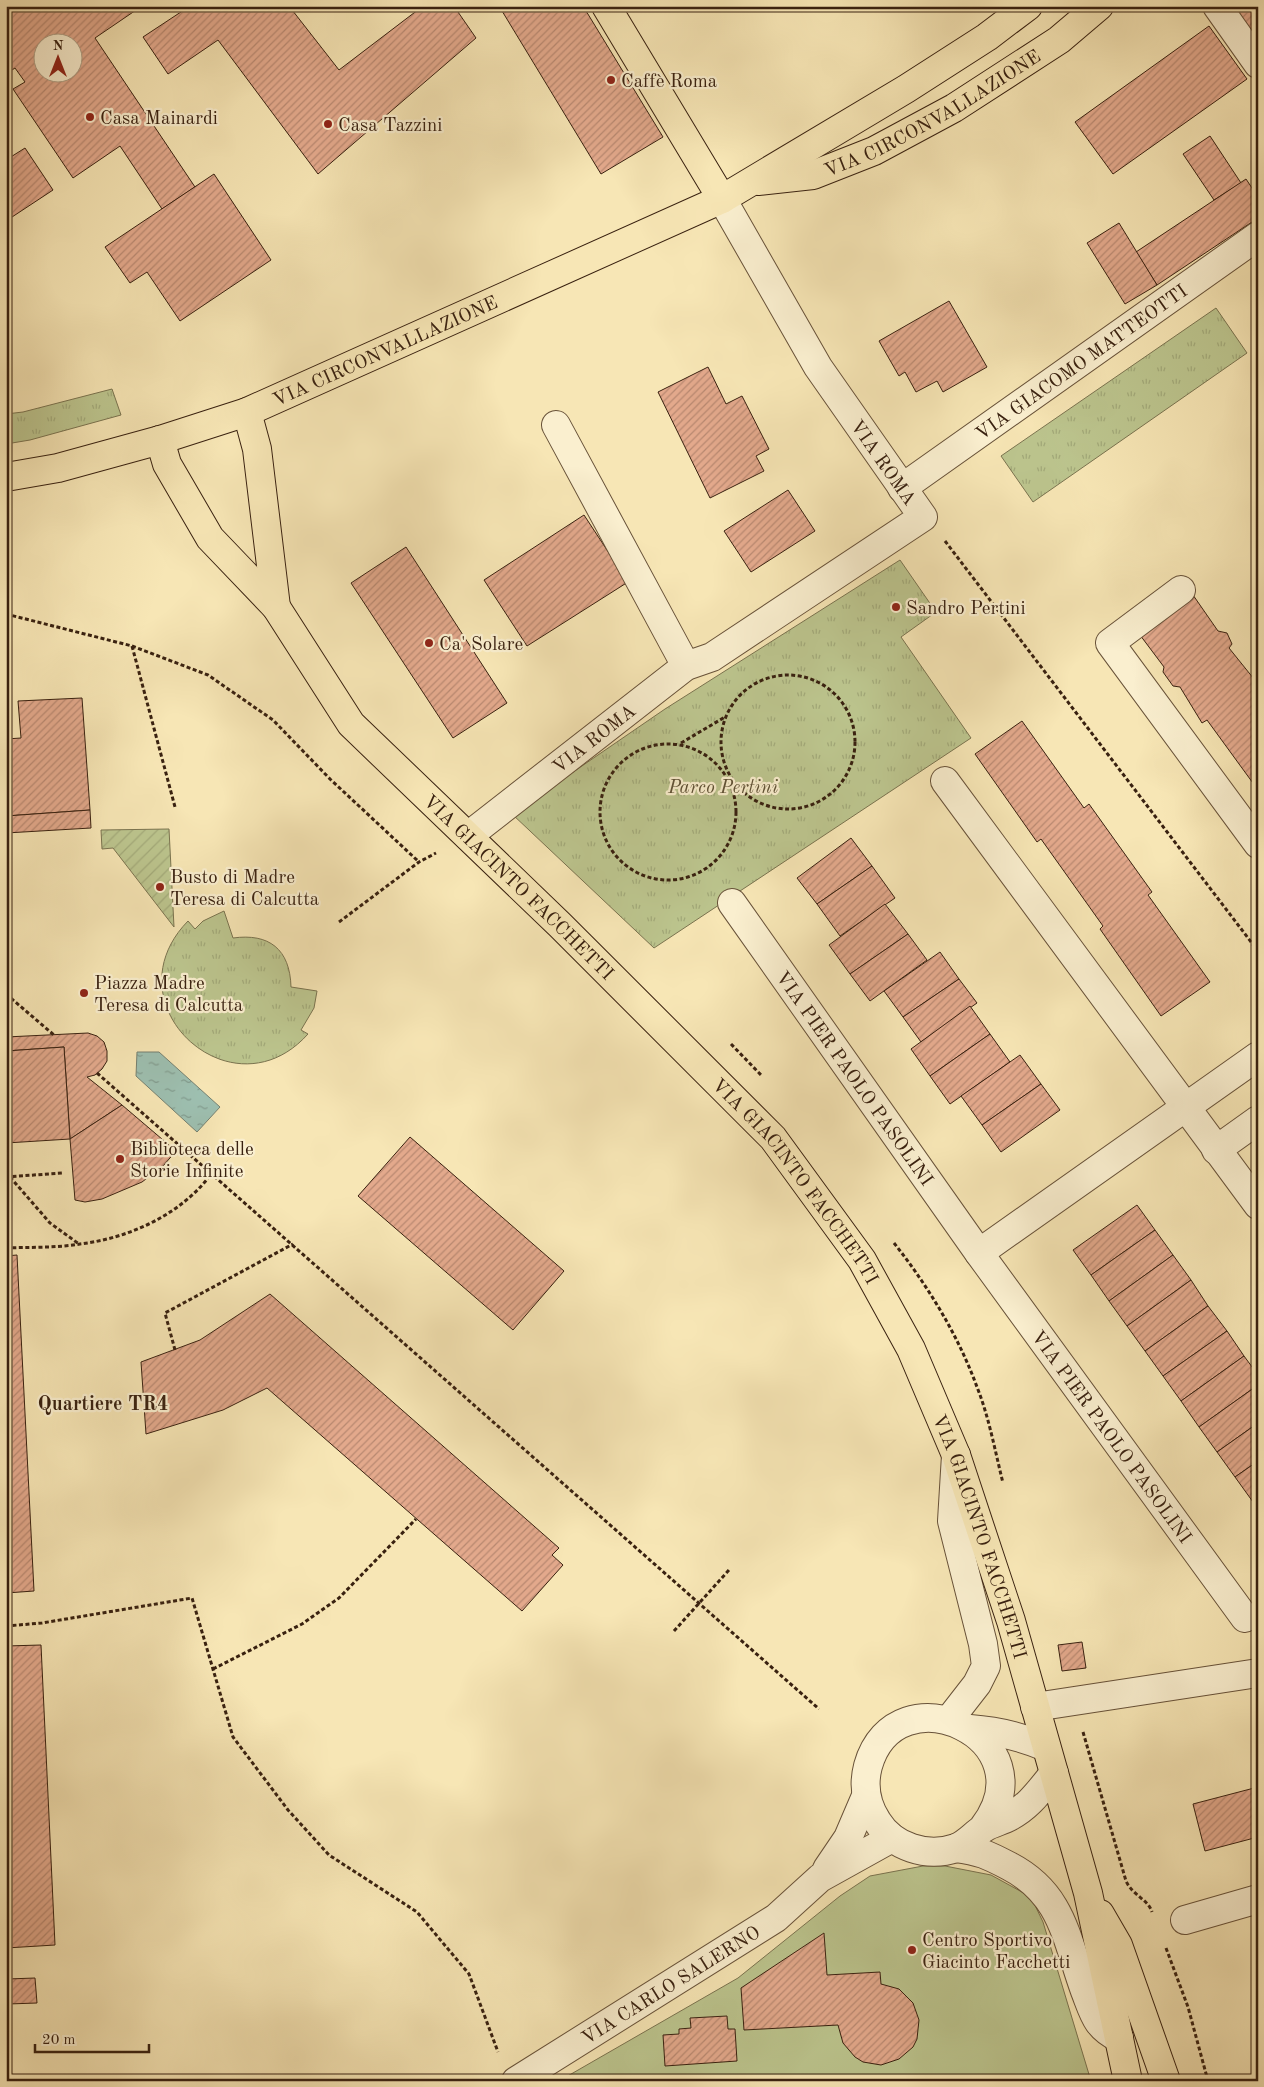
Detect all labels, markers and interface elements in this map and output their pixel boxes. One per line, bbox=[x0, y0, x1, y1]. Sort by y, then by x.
north arrow bbox=[32, 32, 82, 82]
text: N bbox=[53, 39, 64, 53]
street label: VIA CIRCONVALLAZIONE bbox=[822, 48, 1045, 182]
place label: Caffè Roma bbox=[621, 73, 718, 92]
marker: Caffè Roma bbox=[605, 74, 617, 86]
place label: Casa Mainardi bbox=[100, 110, 218, 129]
marker: Casa Mainardi bbox=[84, 111, 96, 123]
place label: Casa Tazzini bbox=[338, 117, 442, 136]
marker: Casa Tazzini bbox=[322, 118, 334, 130]
street label: VIA GIACOMO MATTEOTTI bbox=[973, 282, 1192, 445]
street label: VIA CIRCONVALLAZIONE bbox=[271, 294, 501, 411]
street label: VIA ROMA bbox=[846, 417, 918, 510]
place label: Sandro Pertini bbox=[906, 600, 1026, 619]
marker: Sandro Pertini bbox=[890, 601, 902, 613]
place label: Ca' Solare bbox=[439, 636, 523, 655]
marker: Ca' Solare bbox=[423, 637, 435, 649]
street label: VIA ROMA bbox=[550, 702, 640, 778]
park label: Parco Pertini bbox=[667, 779, 779, 798]
street label: VIA GIACINTO FACCHETTI bbox=[419, 792, 616, 985]
place label: Busto di Madre Teresa di Calcutta bbox=[170, 869, 320, 910]
marker: Busto di Madre Teresa di Calcutta bbox=[154, 881, 166, 893]
street label: VIA PIER PAOLO PASOLINI bbox=[771, 968, 935, 1190]
place label: Piazza Madre Teresa di Calcutta bbox=[94, 975, 244, 1016]
marker: Piazza Madre Teresa di Calcutta bbox=[78, 987, 90, 999]
street label: VIA GIACINTO FACCHETTI bbox=[707, 1076, 880, 1288]
place label: Biblioteca delle Storie Infinite bbox=[130, 1141, 254, 1182]
marker: Biblioteca delle Storie Infinite bbox=[114, 1153, 126, 1165]
street label: VIA PIER PAOLO PASOLINI bbox=[1027, 1328, 1194, 1547]
district label: Quartiere TR4 bbox=[38, 1395, 168, 1415]
street label: VIA GIACINTO FACCHETTI bbox=[928, 1412, 1028, 1661]
street label: VIA CARLO SALERNO bbox=[579, 1924, 764, 2049]
place label: Centro Sportivo Giacinto Facchetti bbox=[922, 1932, 1070, 1973]
marker: Centro Sportivo Giacinto Facchetti bbox=[906, 1944, 918, 1956]
scale bar bbox=[35, 2022, 149, 2054]
text: 20 m bbox=[42, 2033, 76, 2048]

